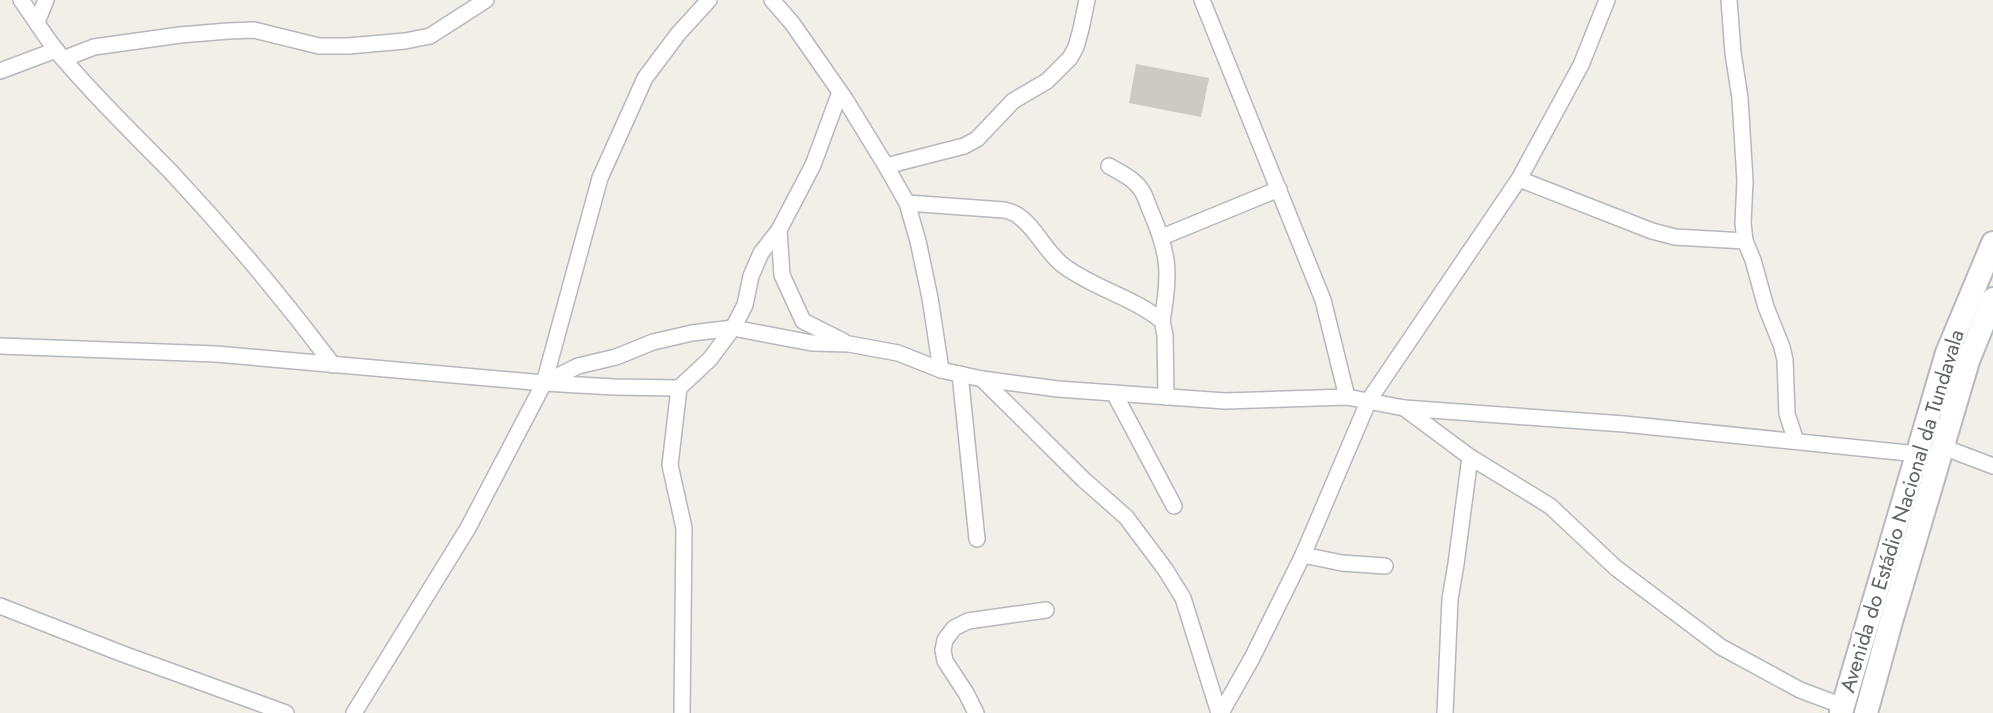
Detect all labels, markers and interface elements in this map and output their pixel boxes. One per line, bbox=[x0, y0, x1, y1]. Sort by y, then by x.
street label: Avenida do Estádio Nacional da Tundavala bbox=[1832, 326, 1972, 696]

